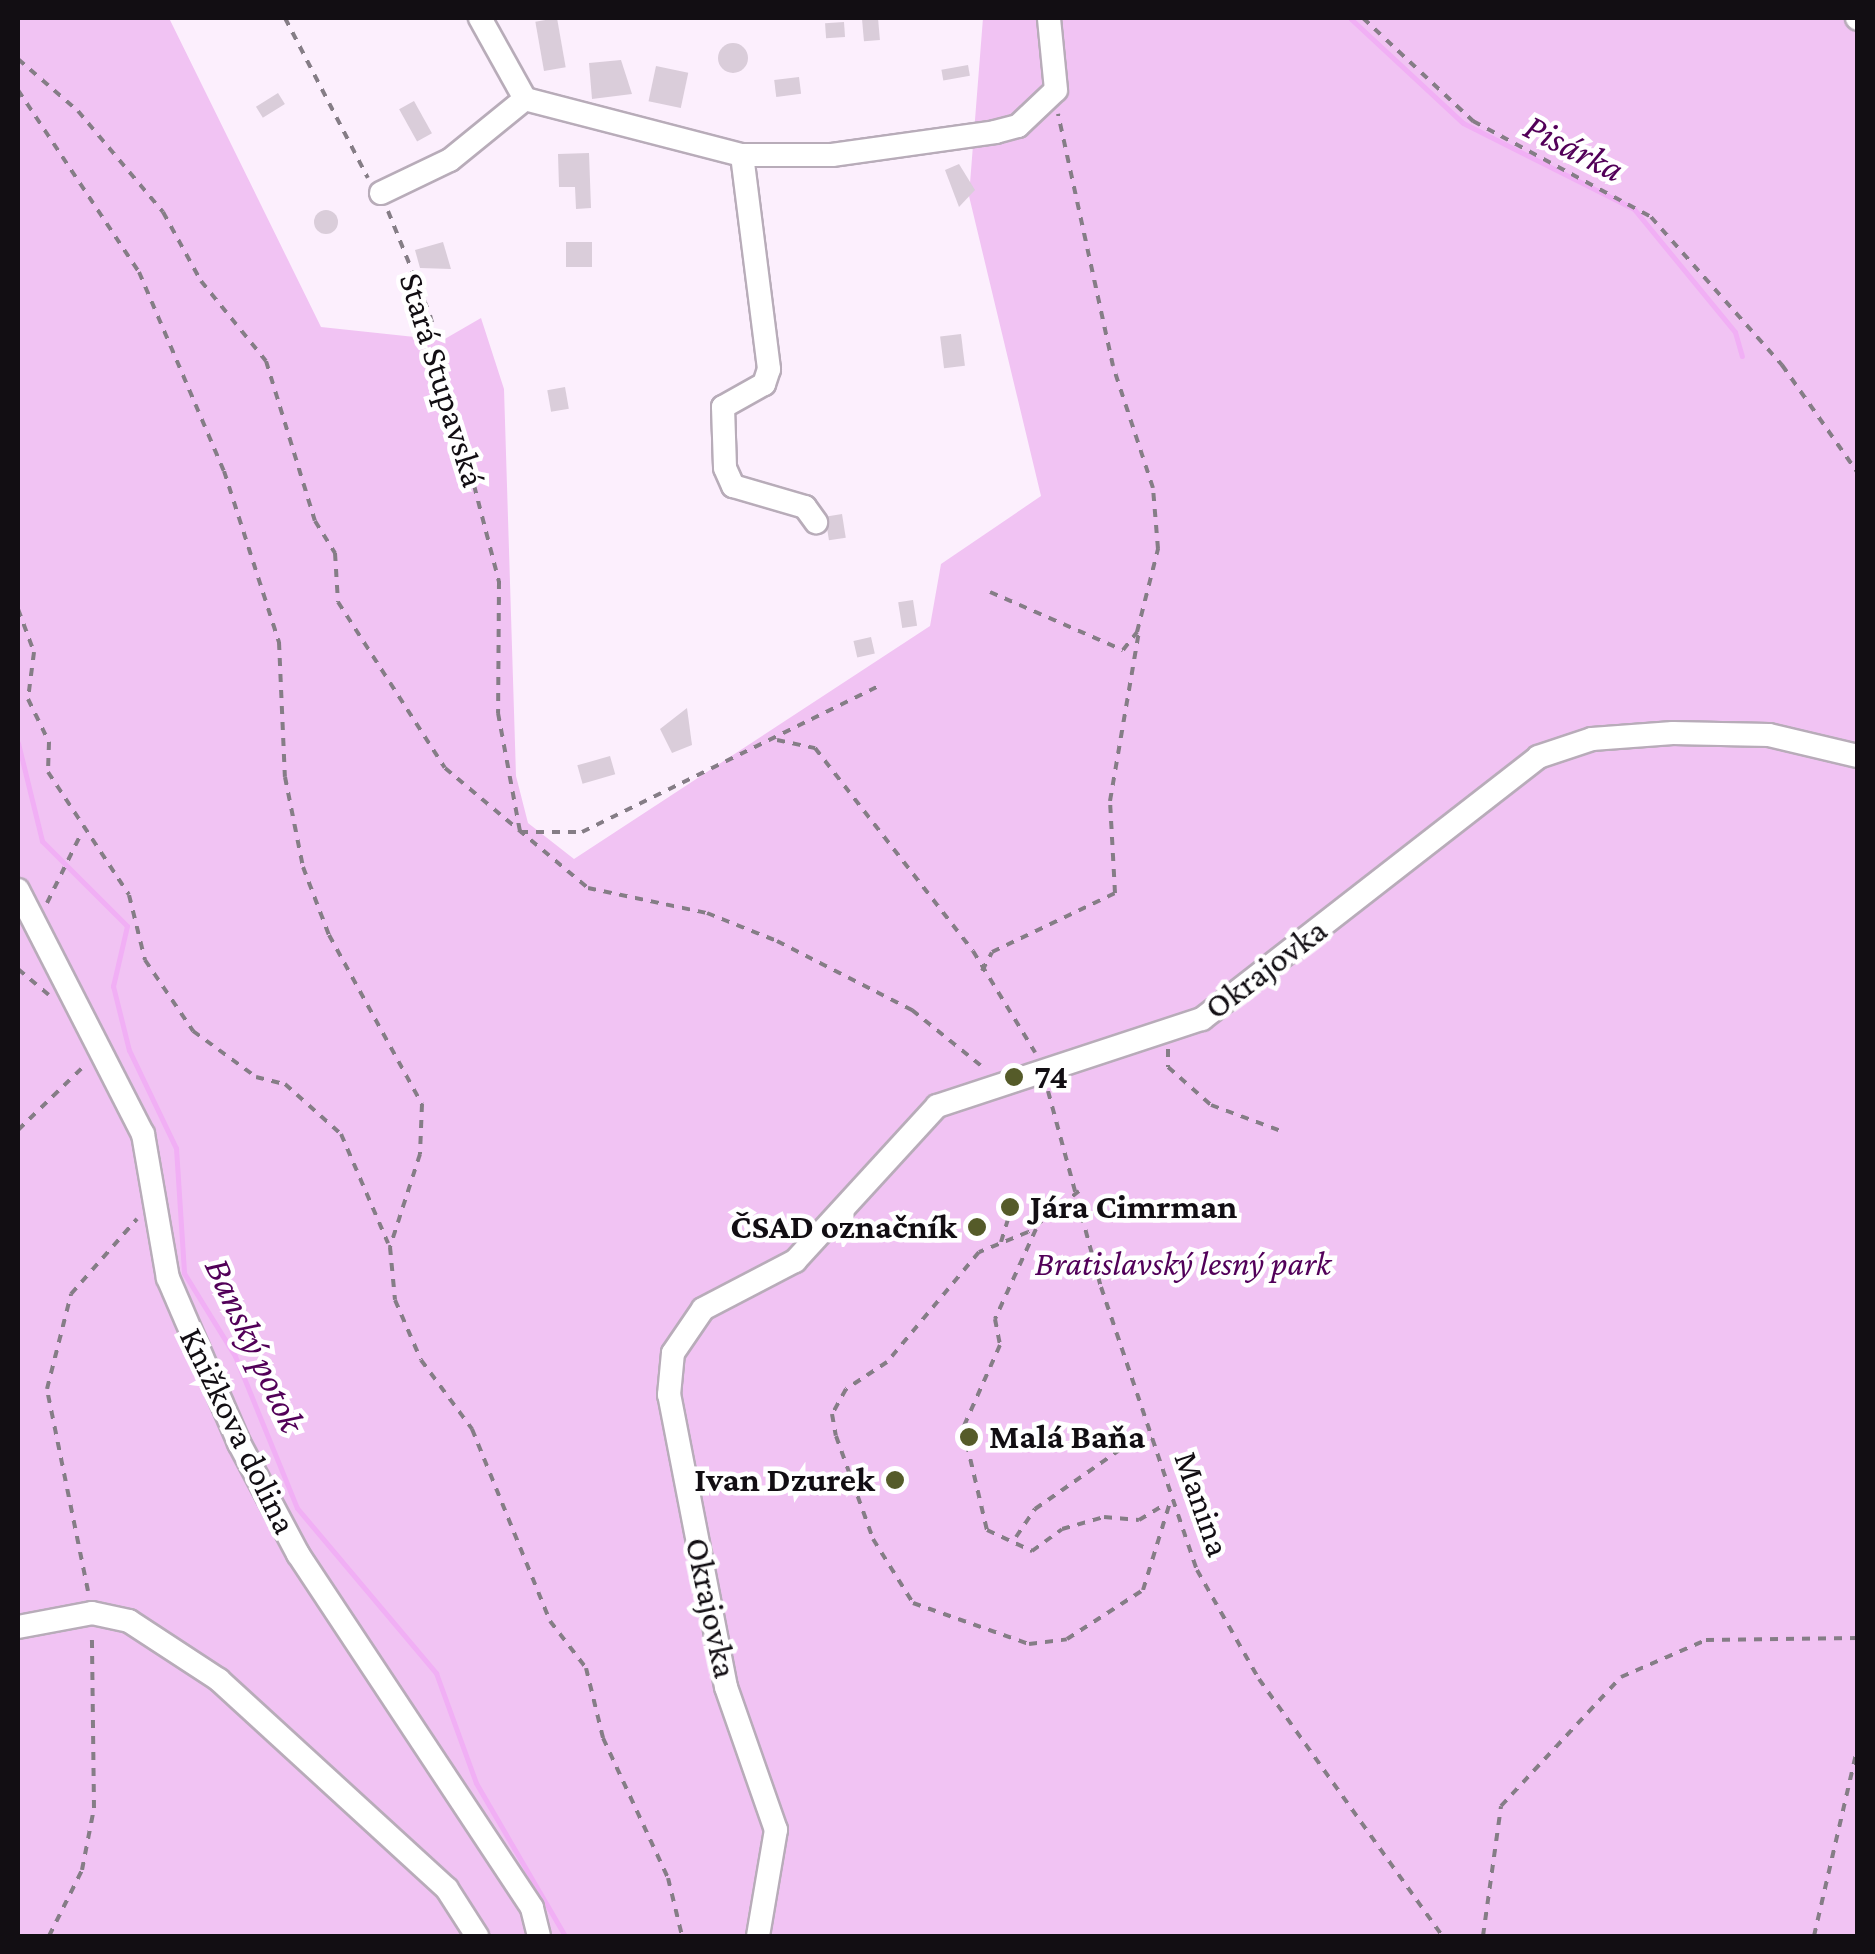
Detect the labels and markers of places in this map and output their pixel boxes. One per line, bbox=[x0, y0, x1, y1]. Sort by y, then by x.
place label: 74 bbox=[1034, 1056, 1068, 1098]
marker: 74 bbox=[1003, 1066, 1025, 1088]
place label: Jára Cimrman bbox=[1030, 1186, 1237, 1228]
marker: Jára Cimrman bbox=[999, 1196, 1021, 1218]
place label: ČSAD označník bbox=[730, 1206, 957, 1248]
marker: ČSAD označník bbox=[966, 1216, 988, 1238]
place label: Malá Baňa bbox=[989, 1416, 1145, 1458]
marker: Malá Baňa bbox=[958, 1426, 980, 1448]
place label: Ivan Dzurek bbox=[694, 1459, 875, 1501]
marker: Ivan Dzurek bbox=[884, 1469, 906, 1491]

